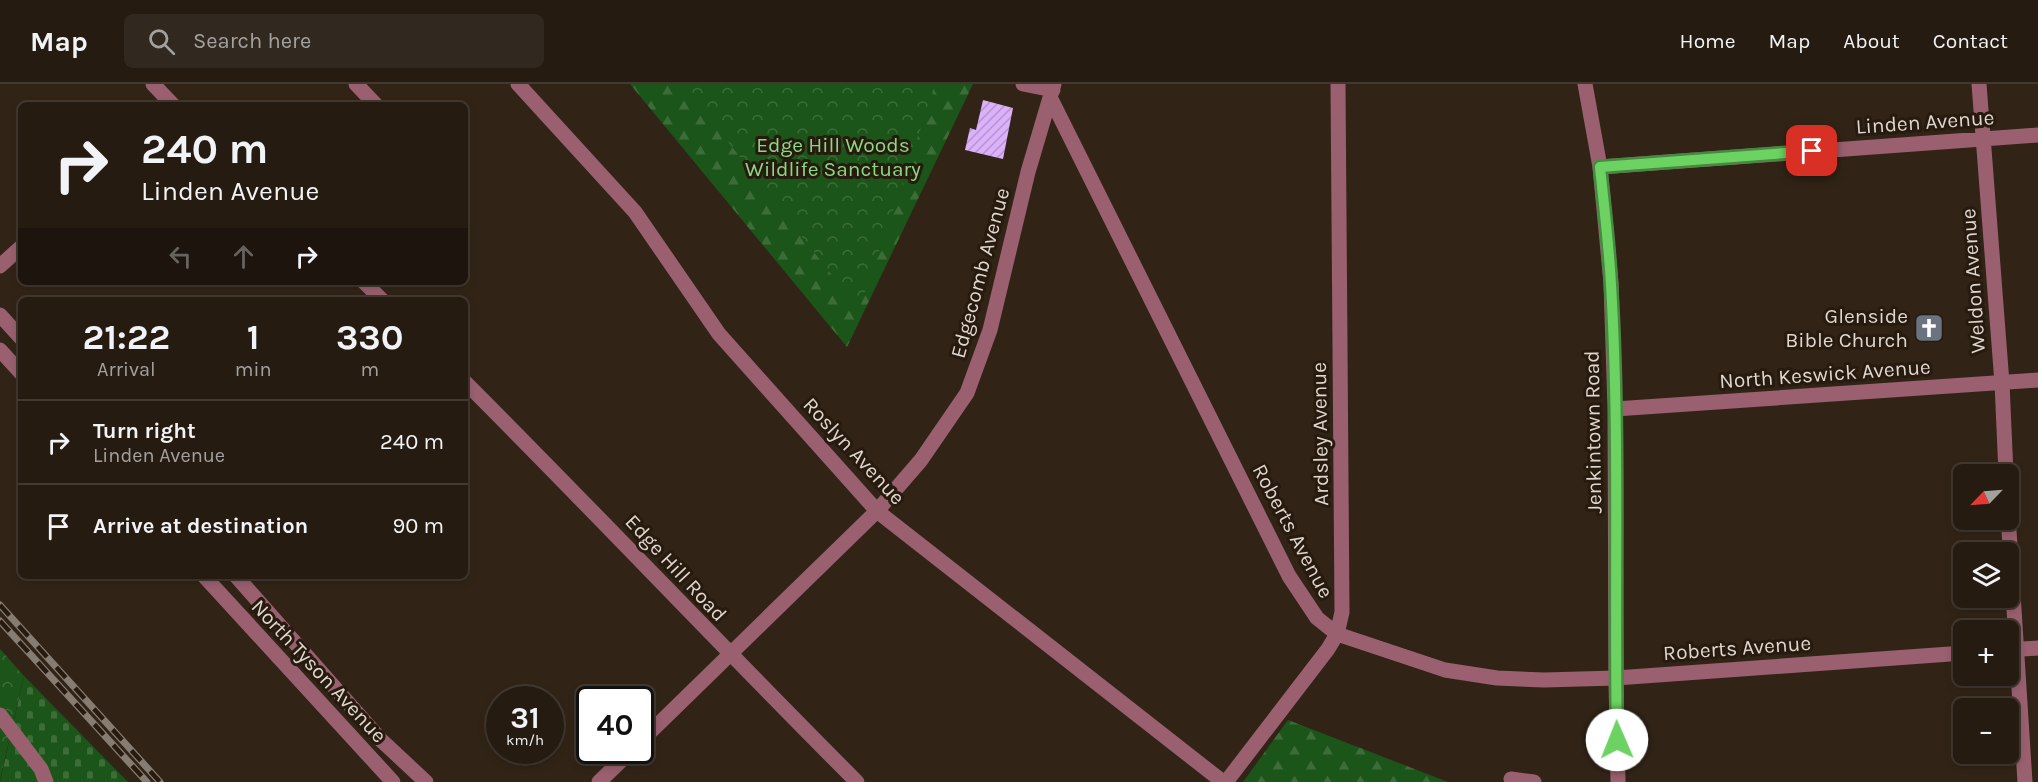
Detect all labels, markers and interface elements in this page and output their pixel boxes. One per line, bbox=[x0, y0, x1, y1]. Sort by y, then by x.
search box bbox=[124, 14, 544, 68]
text: Map bbox=[30, 25, 88, 58]
icon: search bbox=[145, 25, 178, 58]
text: Search here bbox=[193, 28, 311, 54]
text: Home bbox=[1680, 29, 1736, 53]
text: Map bbox=[1769, 29, 1810, 53]
text: About bbox=[1843, 29, 1900, 53]
text: Contact bbox=[1933, 29, 2008, 53]
street label: Linden Avenue bbox=[1855, 105, 1995, 139]
text: 240 m bbox=[141, 124, 268, 174]
pin bbox=[1786, 125, 1837, 176]
icon: right bbox=[42, 126, 120, 204]
park label: Edge Hill Woods Wildlife Sanctuary bbox=[745, 133, 921, 181]
icon: arrive bbox=[1795, 134, 1828, 167]
text: Linden Avenue bbox=[141, 175, 319, 207]
street label: Edgecomb Avenue bbox=[946, 185, 1014, 361]
street label: Weldon Avenue bbox=[1956, 208, 1990, 354]
icon: left bbox=[164, 240, 197, 273]
icon: ahead bbox=[227, 240, 260, 273]
icon: right bbox=[290, 240, 323, 273]
place label: Glenside Bible Church bbox=[1785, 304, 1908, 352]
church icon: Glenside Bible Church bbox=[1913, 312, 1945, 344]
text: 21:22 bbox=[82, 316, 170, 358]
text: 1 bbox=[247, 316, 260, 358]
text: 330 bbox=[336, 316, 404, 358]
street label: Jenkintown Road bbox=[1580, 350, 1606, 514]
street label: North Keswick Avenue bbox=[1719, 355, 1931, 393]
text: Arrival bbox=[97, 358, 156, 381]
text: min bbox=[235, 358, 272, 381]
text: m bbox=[360, 358, 379, 381]
street label: Ardsley Avenue bbox=[1307, 362, 1333, 506]
street label: Roslyn Avenue bbox=[798, 392, 910, 510]
text: Turn right bbox=[93, 418, 196, 444]
icon: right bbox=[42, 426, 75, 459]
text: 240 m bbox=[380, 429, 444, 455]
text: Linden Avenue bbox=[93, 444, 225, 467]
street label: Roberts Avenue bbox=[1248, 460, 1338, 602]
north arrow bbox=[1953, 464, 2019, 530]
map controls bbox=[1953, 464, 2019, 764]
icon: arrive bbox=[42, 510, 75, 543]
street label: Edge Hill Road bbox=[620, 510, 732, 626]
text: Arrive at destination bbox=[93, 513, 308, 539]
text: 90 m bbox=[392, 513, 444, 539]
button: layers bbox=[1953, 542, 2019, 608]
street label: North Tyson Avenue bbox=[246, 594, 392, 748]
button: + bbox=[1953, 620, 2019, 686]
street label: Roberts Avenue bbox=[1662, 631, 1812, 665]
speed limit sign: 40 bbox=[576, 686, 654, 764]
button: − bbox=[1953, 698, 2019, 764]
text: 31 bbox=[510, 700, 540, 736]
position arrow bbox=[1585, 708, 1649, 772]
text: km/h bbox=[506, 731, 544, 749]

